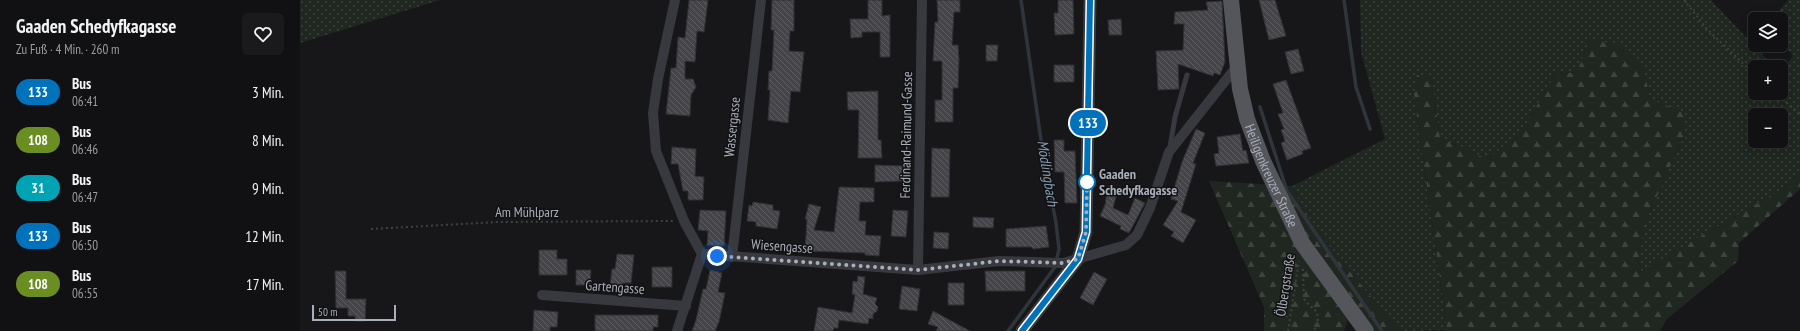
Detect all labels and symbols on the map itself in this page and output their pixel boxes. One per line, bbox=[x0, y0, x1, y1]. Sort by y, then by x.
street label: Ferdinand-Raimund-Gasse bbox=[896, 71, 916, 199]
street label: Wassergasse bbox=[720, 96, 744, 158]
line badge: 133 bbox=[1065, 110, 1111, 136]
street label: Heiligenkreuzer Straße bbox=[1241, 121, 1302, 230]
water label: Mödlingbach bbox=[1033, 139, 1063, 209]
place label: Gaaden Schedyfkagasse bbox=[1099, 165, 1177, 199]
marker: Gaaden Schedyfkagasse bbox=[1078, 173, 1096, 191]
street label: Am Mühlparz bbox=[495, 203, 559, 221]
street label: Wiesengasse bbox=[751, 235, 814, 257]
your location bbox=[707, 246, 727, 266]
street label: Ölbergstraße bbox=[1271, 252, 1299, 318]
street label: Gartengasse bbox=[585, 276, 645, 298]
scale bar bbox=[312, 303, 396, 322]

